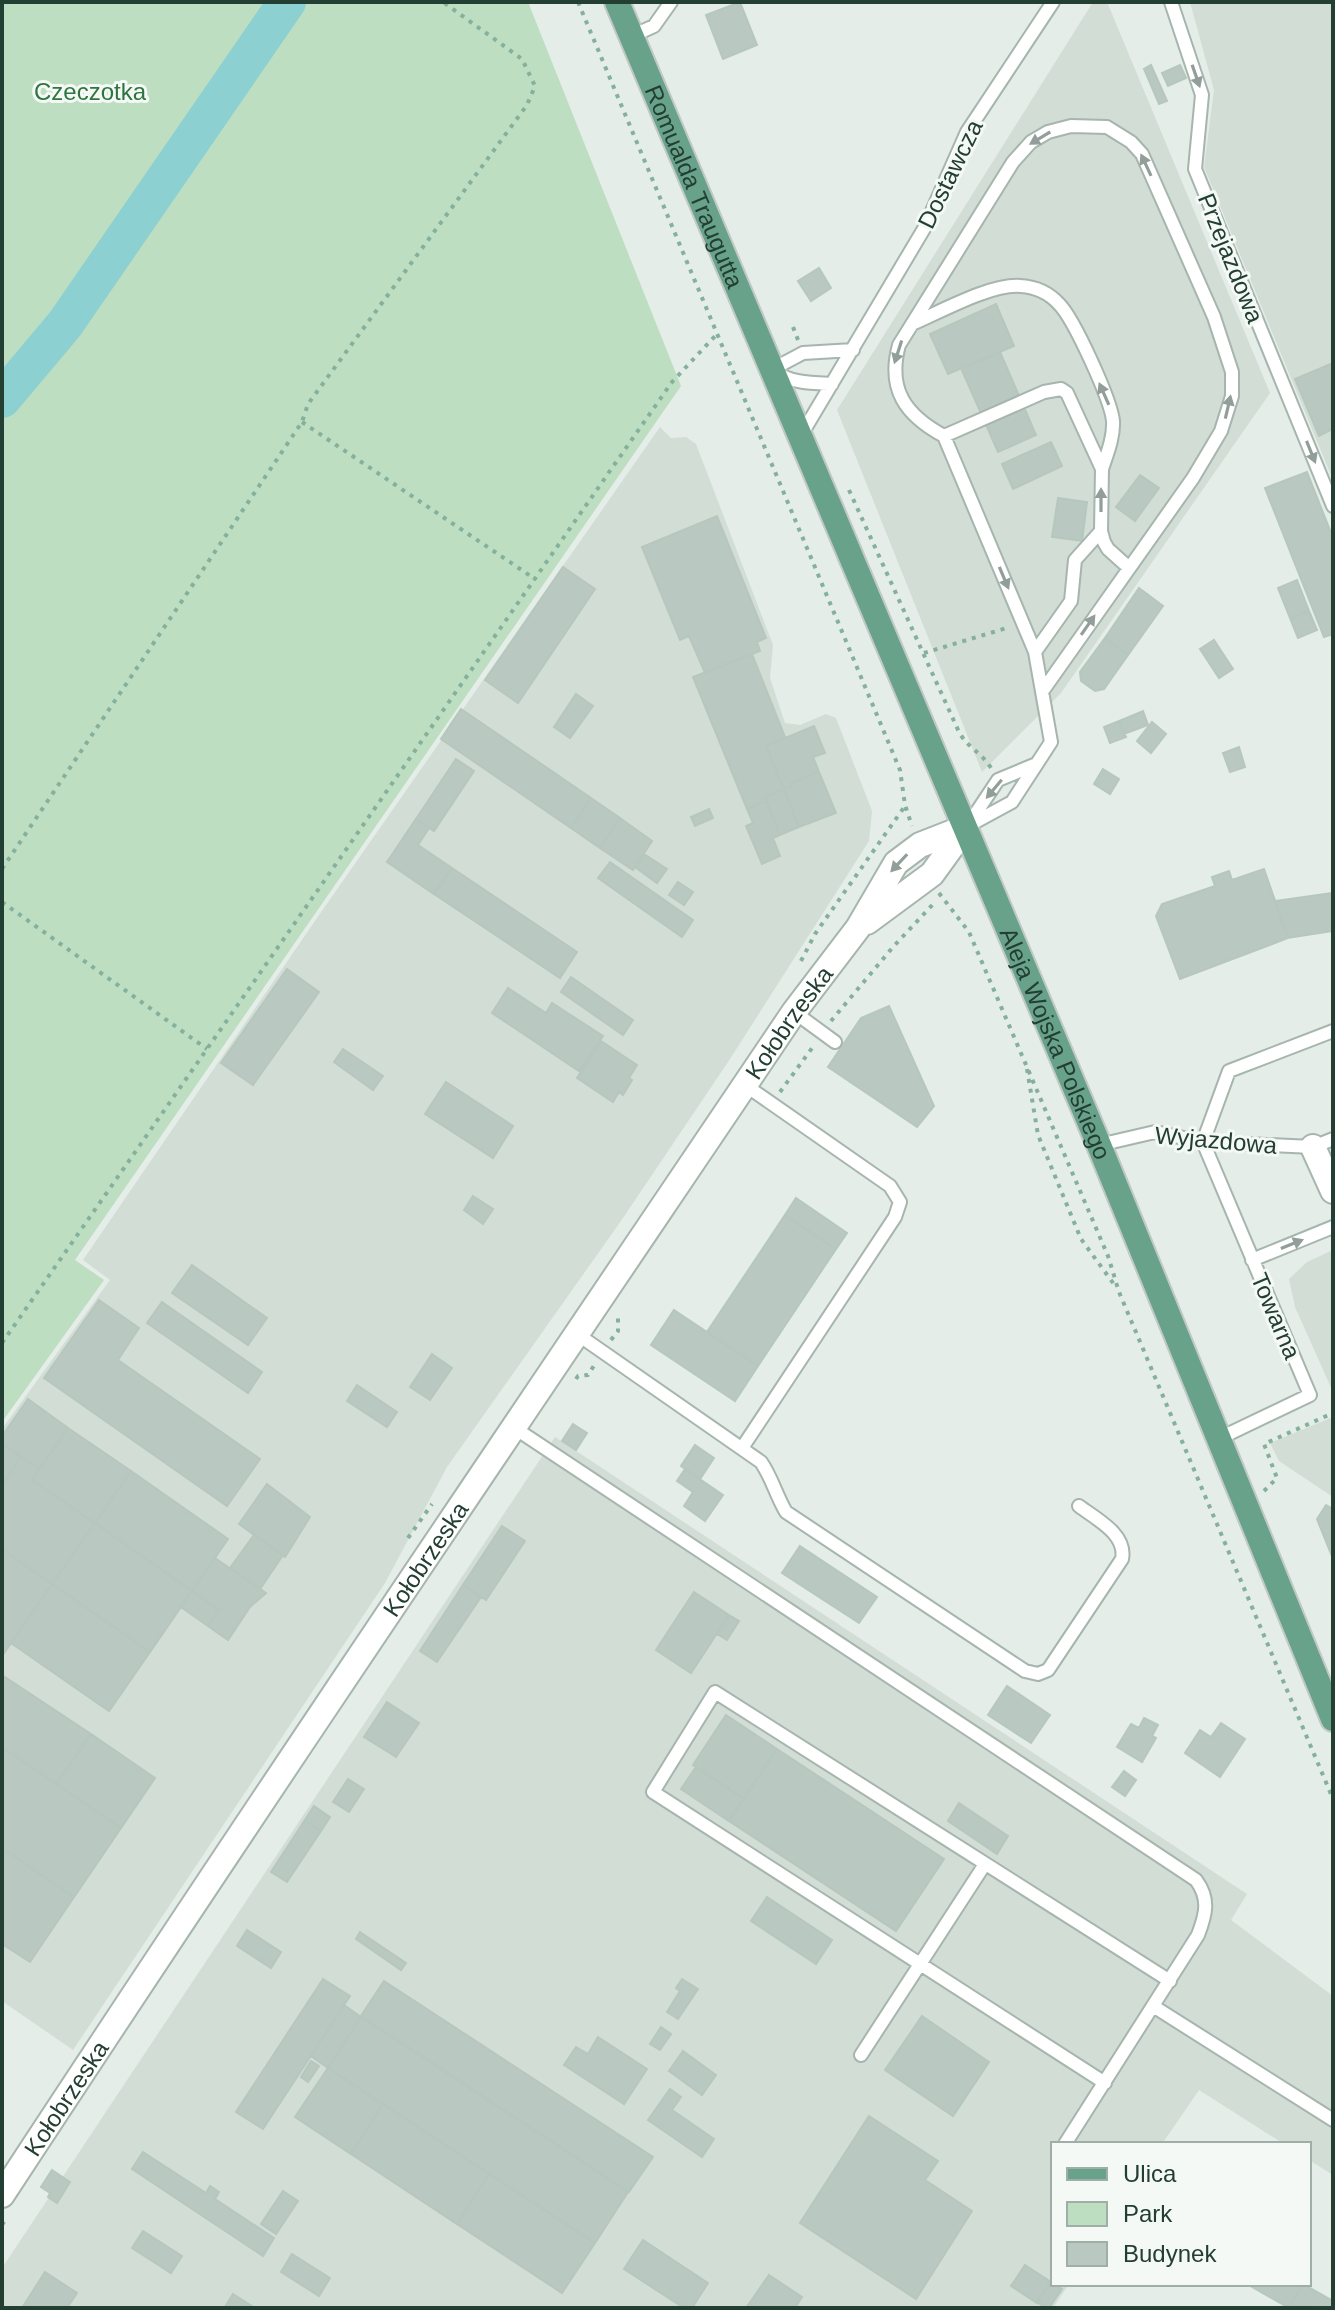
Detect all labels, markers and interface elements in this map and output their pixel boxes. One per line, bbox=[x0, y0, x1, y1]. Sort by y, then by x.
one-way arrow bbox=[1190, 64, 1202, 88]
park label: Czeczotka bbox=[34, 78, 147, 105]
street label: Romualda Traugutta bbox=[640, 81, 750, 292]
street label: Dostawcza bbox=[912, 115, 988, 233]
one-way arrow bbox=[1029, 130, 1051, 144]
one-way arrow bbox=[1139, 153, 1153, 176]
street label: Przejazdowa bbox=[1193, 189, 1269, 327]
one-way arrow bbox=[892, 341, 904, 365]
one-way arrow bbox=[1097, 382, 1111, 406]
one-way arrow bbox=[1223, 395, 1235, 420]
one-way arrow bbox=[1304, 440, 1317, 464]
one-way arrow bbox=[1095, 487, 1107, 512]
one-way arrow bbox=[998, 566, 1011, 590]
one-way arrow bbox=[1080, 614, 1095, 635]
one-way arrow bbox=[986, 778, 1003, 798]
one-way arrow bbox=[891, 853, 909, 872]
street label: Aleja Wojska Polskiego bbox=[995, 923, 1117, 1163]
street label: Kołobrzeska bbox=[739, 960, 838, 1084]
street label: Wyjazdowa bbox=[1154, 1121, 1279, 1159]
one-way arrow bbox=[1280, 1237, 1304, 1250]
street label: Towarna bbox=[1246, 1269, 1306, 1364]
street label: Kołobrzeska bbox=[377, 1496, 474, 1621]
street label: Kołobrzeska bbox=[18, 2035, 114, 2161]
legend bbox=[1051, 2142, 1311, 2286]
text: Ulica bbox=[1123, 2160, 1177, 2187]
text: Park bbox=[1123, 2200, 1173, 2227]
text: Budynek bbox=[1123, 2240, 1217, 2267]

